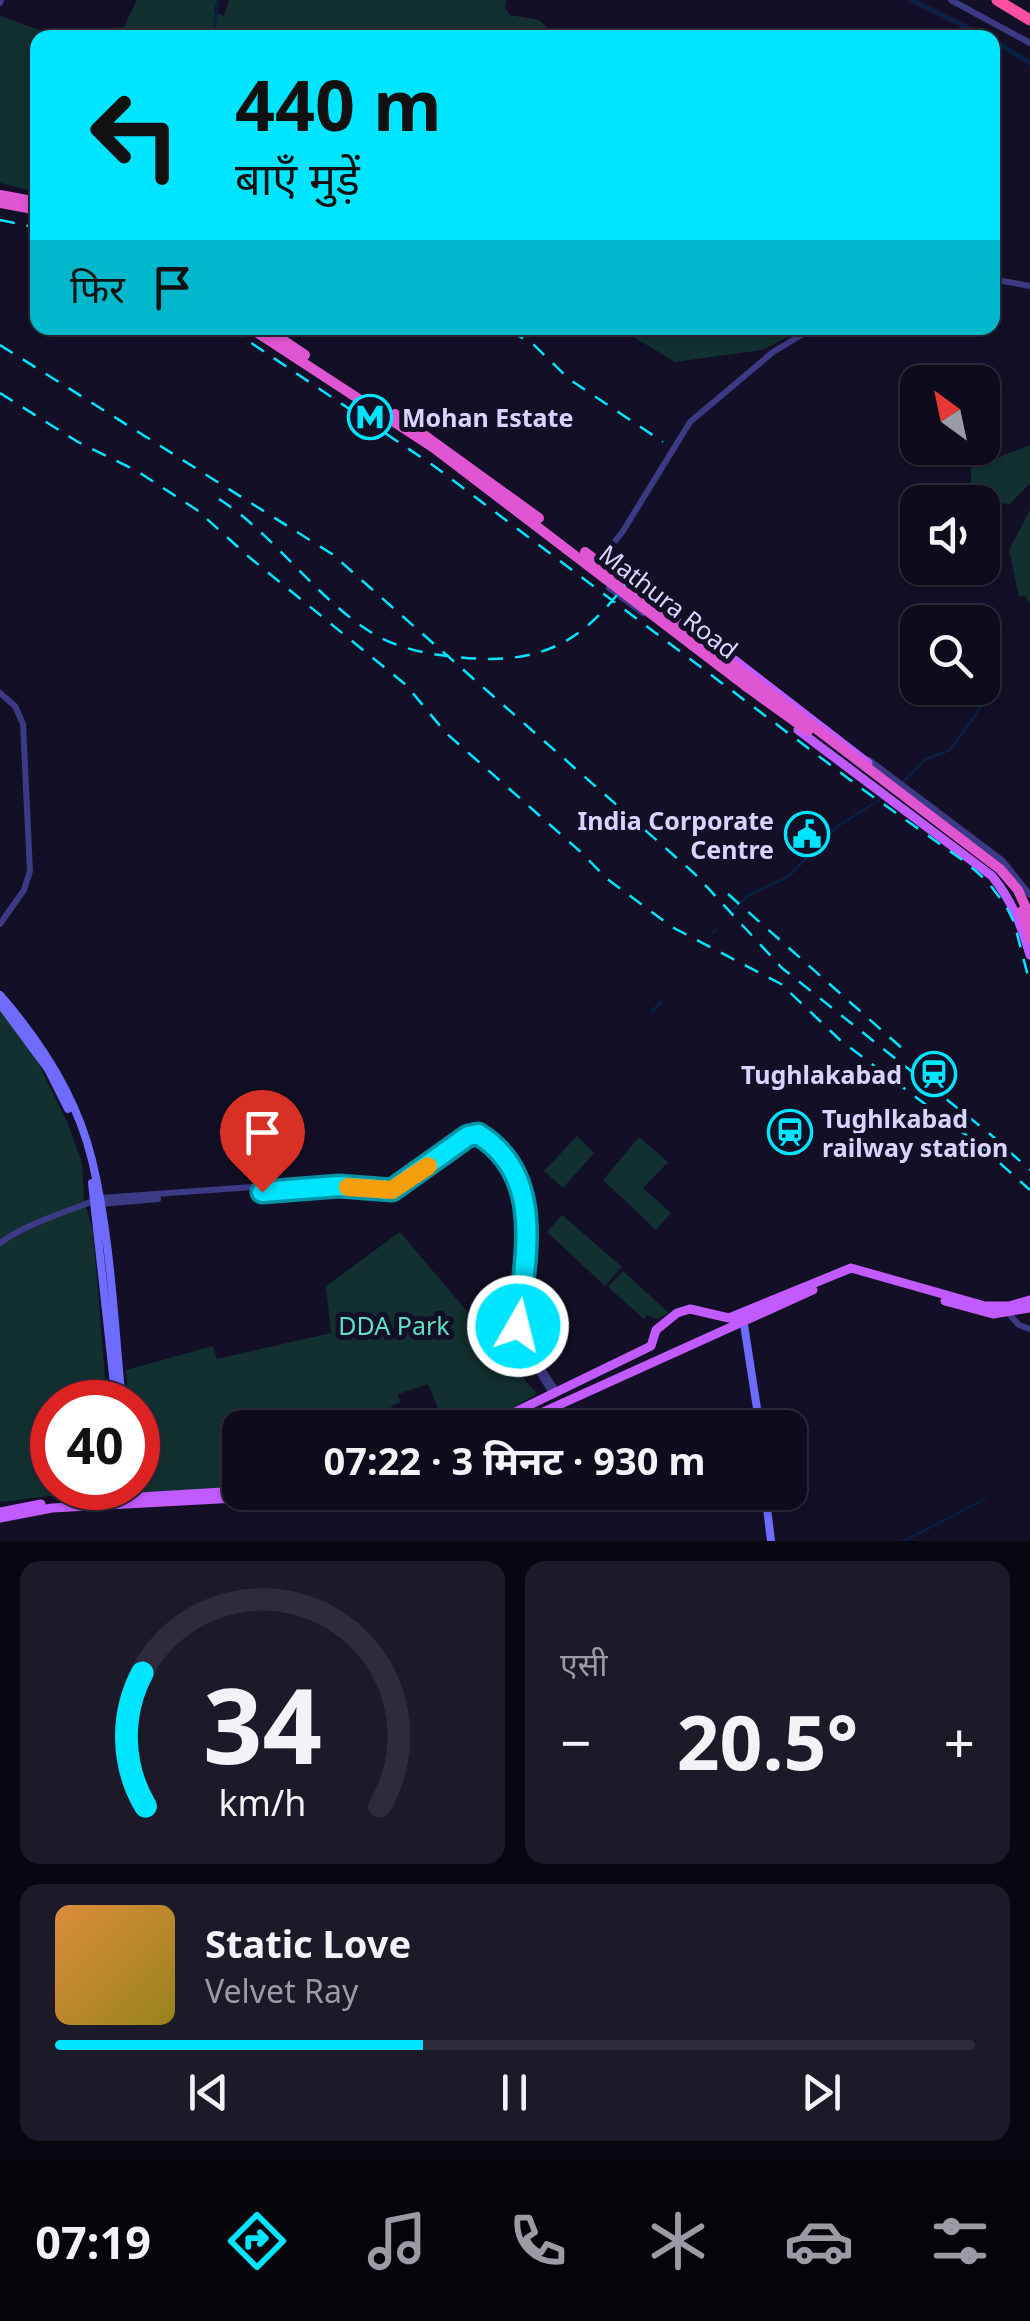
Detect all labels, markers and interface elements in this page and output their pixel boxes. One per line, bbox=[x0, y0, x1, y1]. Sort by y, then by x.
text: 440 m bbox=[235, 56, 442, 152]
icon: left bbox=[70, 70, 200, 200]
text: बाएँ मुड़ें bbox=[235, 147, 360, 208]
icon: arrive bbox=[145, 260, 200, 315]
text: फिर bbox=[70, 262, 125, 314]
north arrow bbox=[900, 365, 1000, 465]
map controls bbox=[900, 365, 1000, 705]
metro station icon: Mohan Estate bbox=[347, 394, 393, 440]
place label: Mohan Estate bbox=[402, 400, 573, 434]
button: sound bbox=[900, 485, 1000, 585]
street label: Mathura Road bbox=[593, 536, 745, 666]
button: search bbox=[900, 605, 1000, 705]
place label: India Corporate Centre bbox=[578, 803, 774, 866]
public building icon: India Corporate Centre bbox=[784, 811, 830, 857]
station icon: Tughlakabad bbox=[911, 1051, 957, 1097]
place label: Tughlakabad bbox=[741, 1057, 902, 1091]
pin bbox=[220, 1090, 305, 1193]
place label: Tughlkabad railway station bbox=[822, 1101, 1008, 1164]
icon: arrive bbox=[235, 1105, 290, 1160]
station icon: Tughlkabad railway station bbox=[767, 1109, 813, 1155]
position arrow bbox=[466, 1274, 570, 1378]
park label: DDA Park bbox=[338, 1308, 450, 1342]
speed limit sign: 40 bbox=[30, 1380, 160, 1510]
text: 07:22 · 3 मिनट · 930 m bbox=[323, 1434, 706, 1486]
text: एसी bbox=[560, 1642, 608, 1685]
text: 34 bbox=[203, 1653, 322, 1794]
text: 20.5° bbox=[677, 1690, 858, 1792]
text: − bbox=[560, 1704, 591, 1779]
text: + bbox=[944, 1704, 975, 1779]
text: km/h bbox=[219, 1778, 306, 1826]
text: Static Love bbox=[205, 1917, 411, 1969]
text: Velvet Ray bbox=[205, 1969, 358, 2012]
icon: previous bbox=[181, 2065, 236, 2120]
icon: pause bbox=[487, 2065, 542, 2120]
icon: next bbox=[794, 2065, 849, 2120]
icon: directions bbox=[222, 2206, 292, 2276]
icon: music bbox=[362, 2206, 432, 2276]
icon: phone bbox=[503, 2206, 573, 2276]
icon: climate bbox=[643, 2206, 713, 2276]
icon: car bbox=[784, 2206, 854, 2276]
icon: filters bbox=[925, 2206, 995, 2276]
text: 07:19 bbox=[35, 2211, 151, 2272]

